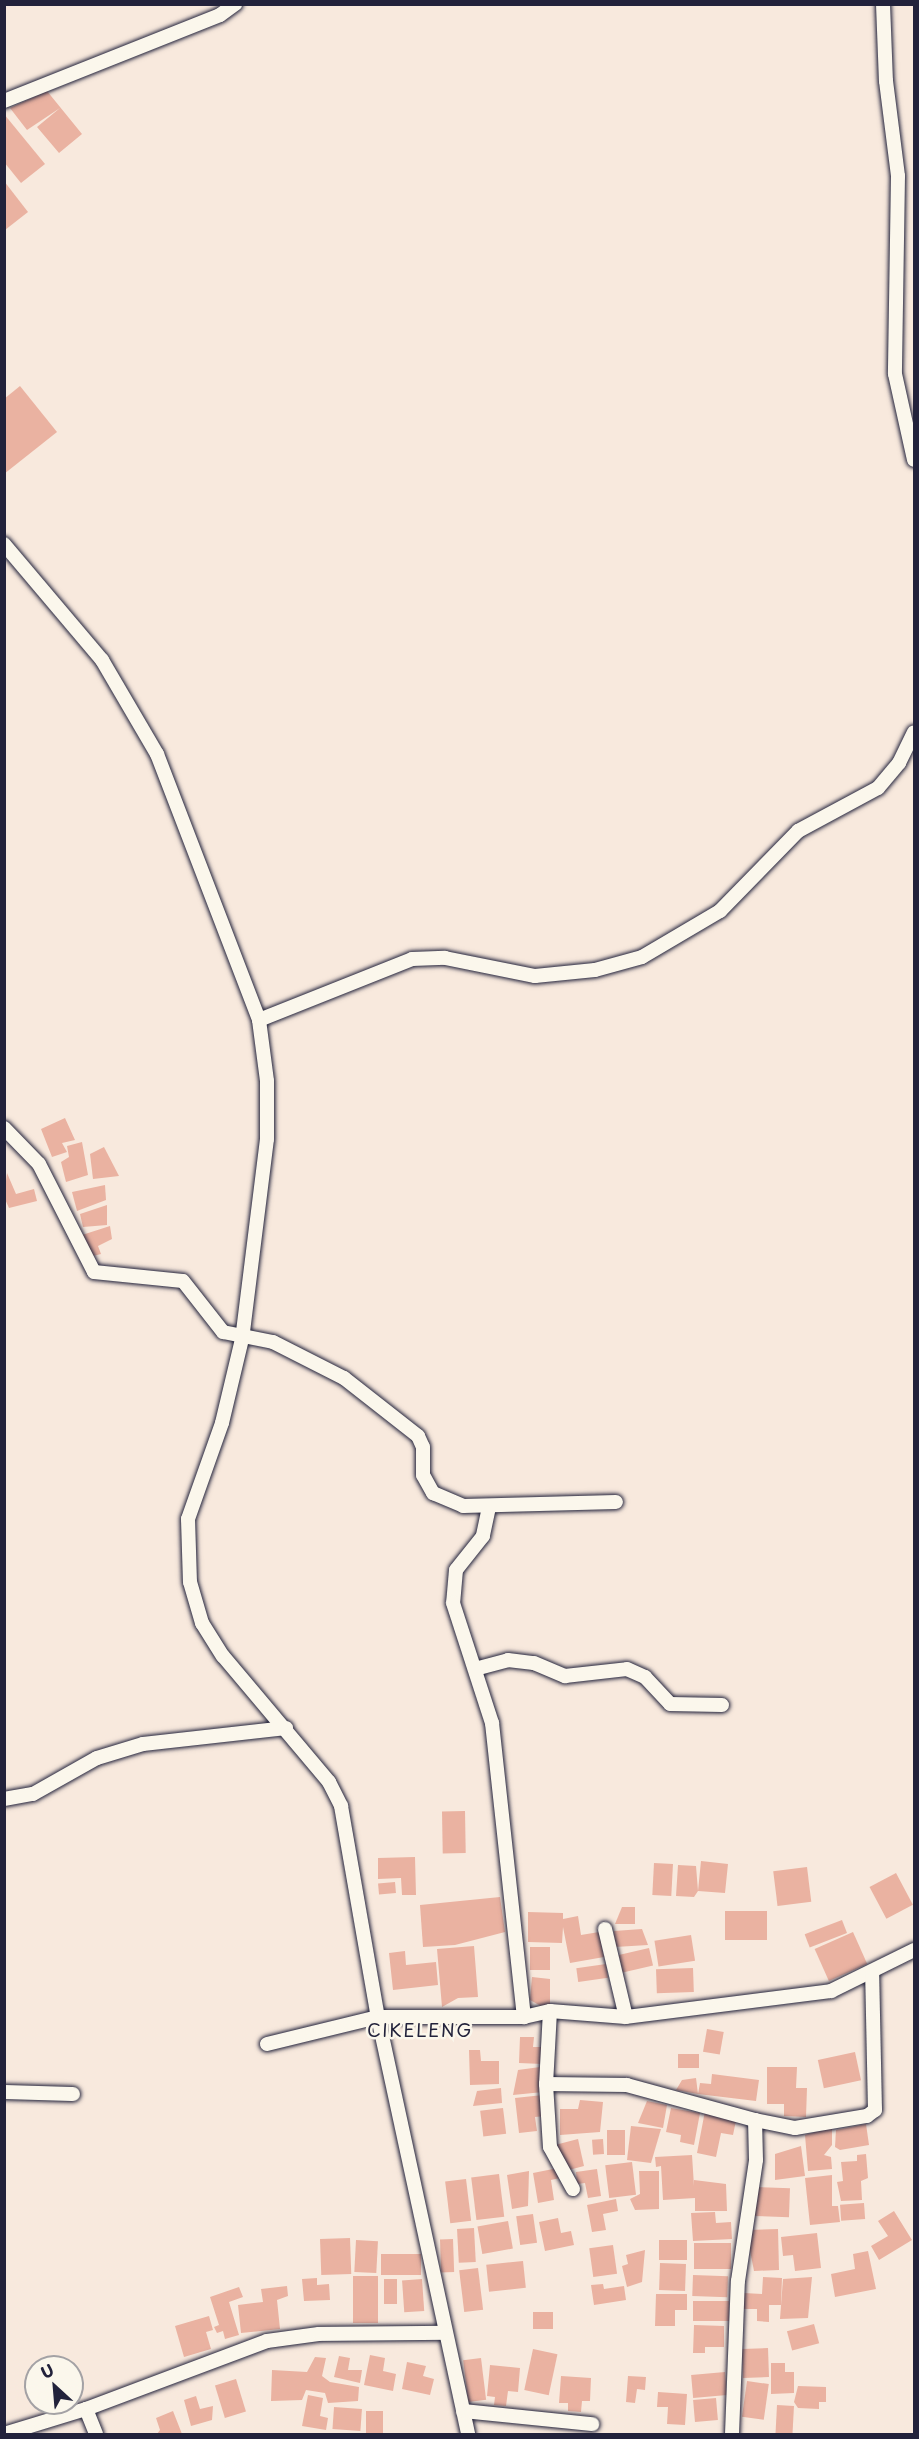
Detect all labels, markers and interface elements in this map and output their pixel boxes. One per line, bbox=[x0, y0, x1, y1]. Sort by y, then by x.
district label: CIKELENG bbox=[367, 2019, 473, 2041]
north arrow bbox=[24, 2355, 84, 2415]
text: U bbox=[36, 2357, 58, 2384]

